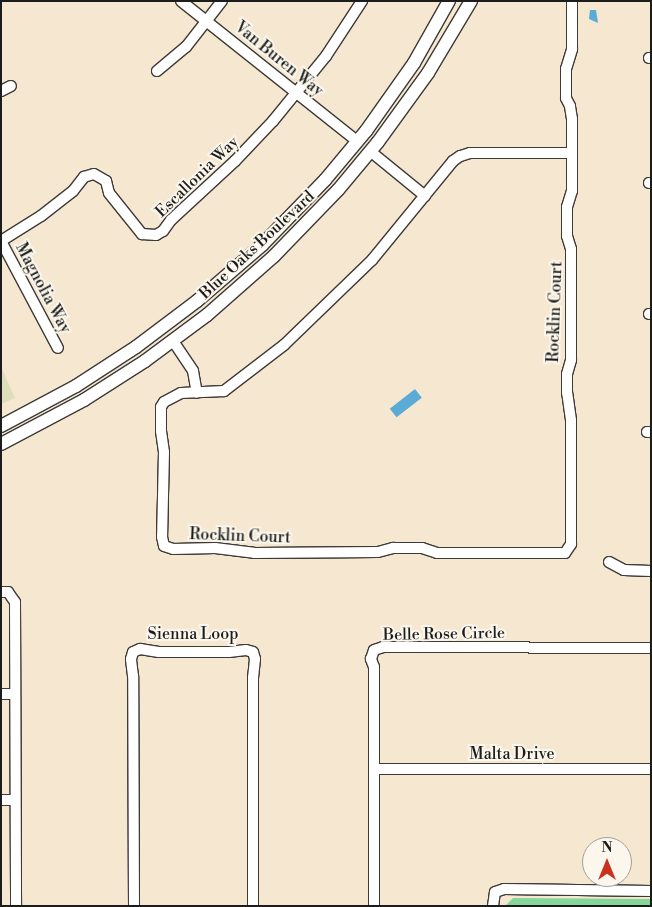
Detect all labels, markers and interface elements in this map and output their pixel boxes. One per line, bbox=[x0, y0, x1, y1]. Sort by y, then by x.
street label: Van Buren Way bbox=[231, 17, 327, 101]
street label: Escallonia Way bbox=[151, 133, 243, 221]
street label: Blue Oaks Boulevard bbox=[195, 187, 319, 303]
street label: Magnolia Way bbox=[11, 239, 75, 337]
street label: Rocklin Court bbox=[544, 261, 566, 363]
street label: Rocklin Court bbox=[189, 525, 291, 547]
street label: Belle Rose Circle bbox=[383, 623, 505, 645]
street label: Sienna Loop bbox=[148, 624, 238, 644]
street label: Malta Drive bbox=[469, 744, 555, 764]
north arrow bbox=[582, 837, 632, 887]
text: N bbox=[601, 839, 613, 857]

